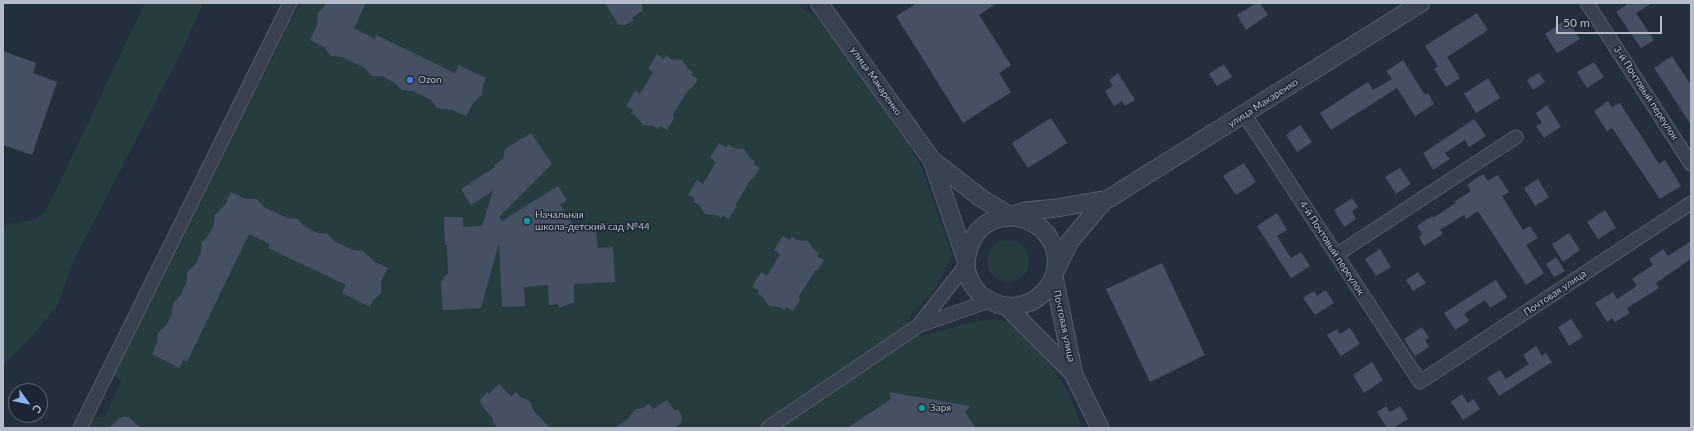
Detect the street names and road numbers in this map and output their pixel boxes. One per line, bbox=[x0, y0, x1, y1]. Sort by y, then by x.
street label: улица Макаренко bbox=[848, 44, 904, 118]
street label: 3-й Почтовый переулок bbox=[1611, 44, 1681, 142]
street label: улица Макаренко bbox=[1226, 76, 1300, 130]
street label: 4-й Почтовый переулок bbox=[1297, 199, 1367, 297]
street label: Почтовая улица bbox=[1521, 268, 1589, 318]
street label: Почтовая улица bbox=[1051, 289, 1077, 363]

